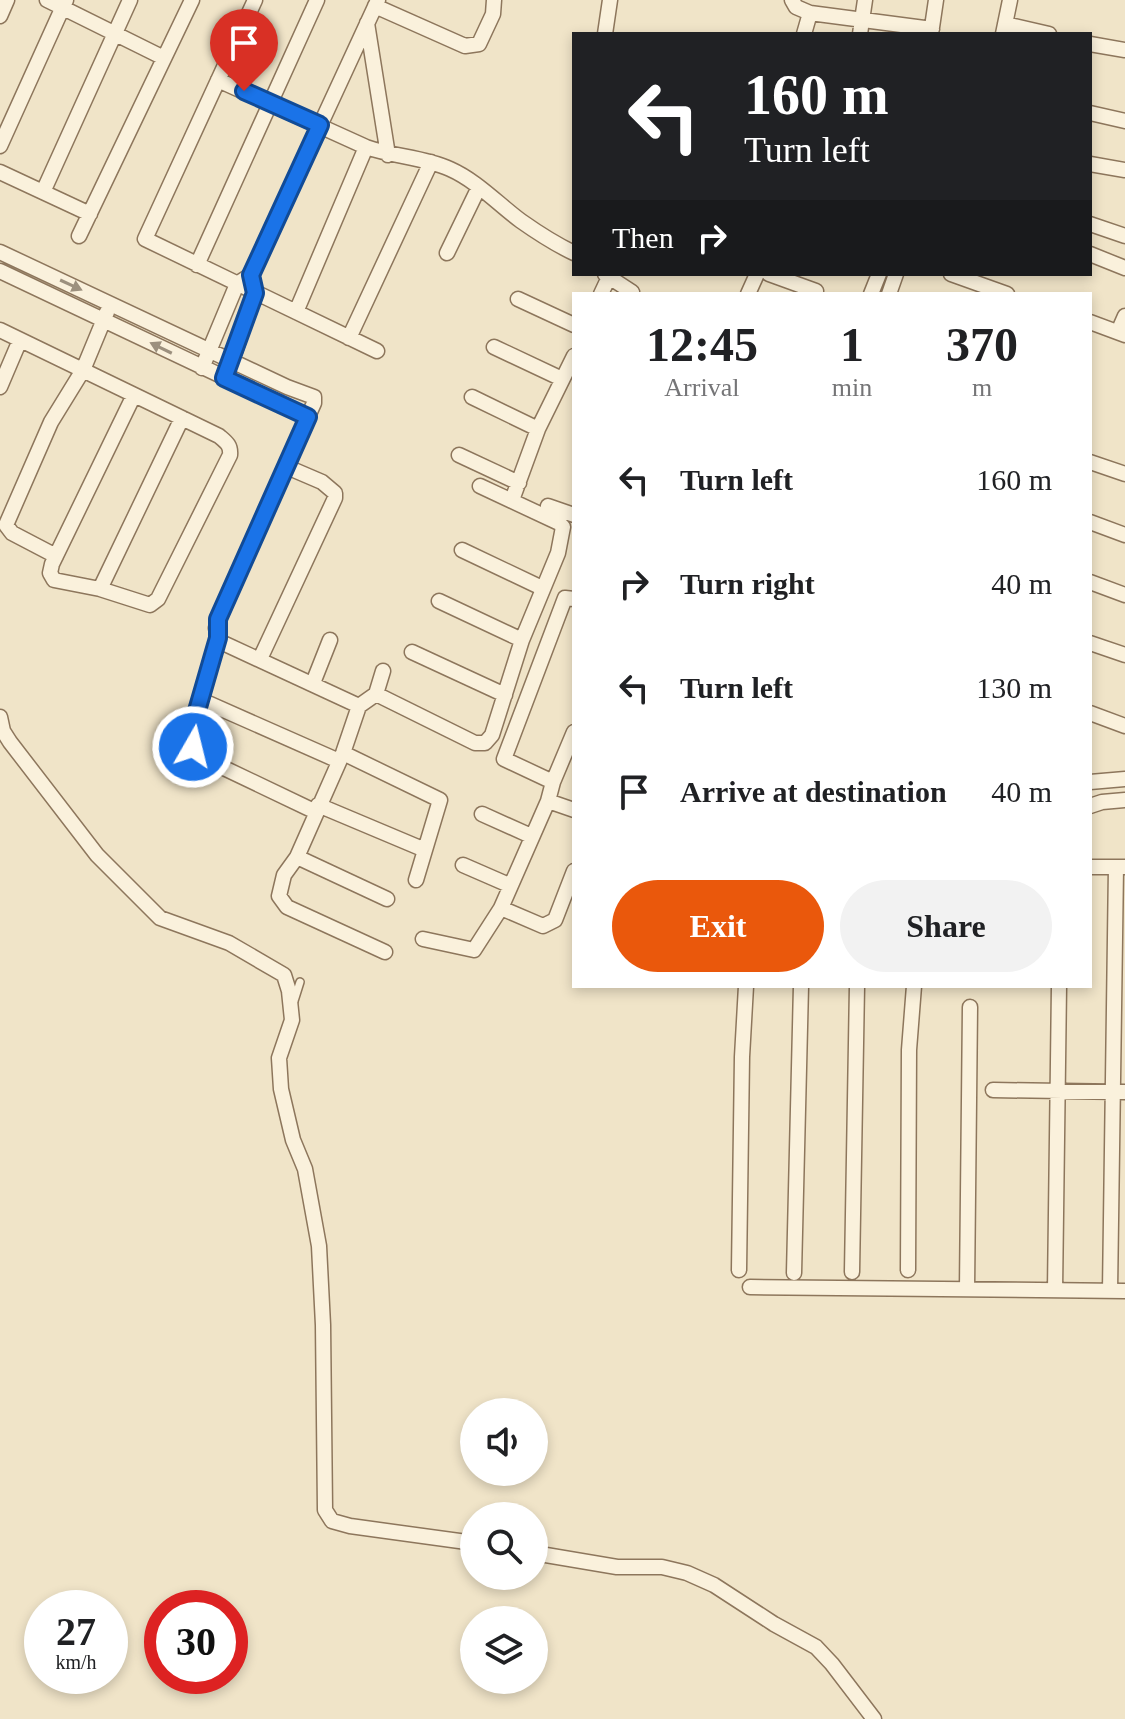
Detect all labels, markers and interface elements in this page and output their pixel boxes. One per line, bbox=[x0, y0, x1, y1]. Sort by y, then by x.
pin bbox=[210, 9, 278, 91]
icon: arrive bbox=[222, 21, 266, 65]
icon: left bbox=[612, 64, 716, 168]
text: 160 m bbox=[744, 64, 889, 126]
text: Turn left bbox=[744, 130, 870, 170]
icon: right bbox=[690, 216, 734, 260]
text: Then bbox=[612, 221, 674, 254]
one-way arrow bbox=[59, 278, 82, 292]
text: 12:45 bbox=[646, 318, 758, 371]
text: 1 bbox=[840, 318, 864, 371]
text: 370 bbox=[946, 318, 1018, 371]
one-way arrow bbox=[150, 341, 173, 355]
text: Arrival bbox=[664, 373, 739, 402]
text: min bbox=[832, 373, 872, 402]
text: m bbox=[972, 373, 992, 402]
icon: left bbox=[612, 458, 656, 502]
text: Turn left bbox=[680, 463, 793, 496]
text: 160 m bbox=[976, 463, 1052, 496]
icon: right bbox=[612, 562, 656, 606]
text: Turn right bbox=[680, 567, 815, 600]
text: 40 m bbox=[991, 567, 1052, 600]
icon: left bbox=[612, 666, 656, 710]
text: Turn left bbox=[680, 671, 793, 704]
text: 130 m bbox=[976, 671, 1052, 704]
position arrow bbox=[151, 705, 235, 789]
icon: arrive bbox=[612, 770, 656, 814]
text: Arrive at destination bbox=[680, 775, 947, 808]
text: 40 m bbox=[991, 775, 1052, 808]
button: Exit bbox=[612, 880, 824, 972]
button: Share bbox=[840, 880, 1052, 972]
map controls bbox=[460, 1398, 548, 1694]
button: sound bbox=[460, 1398, 548, 1486]
button: search bbox=[460, 1502, 548, 1590]
speed limit sign: 30 bbox=[144, 1590, 248, 1694]
button: layers bbox=[460, 1606, 548, 1694]
text: 27 bbox=[56, 1609, 96, 1654]
text: km/h bbox=[55, 1651, 97, 1673]

